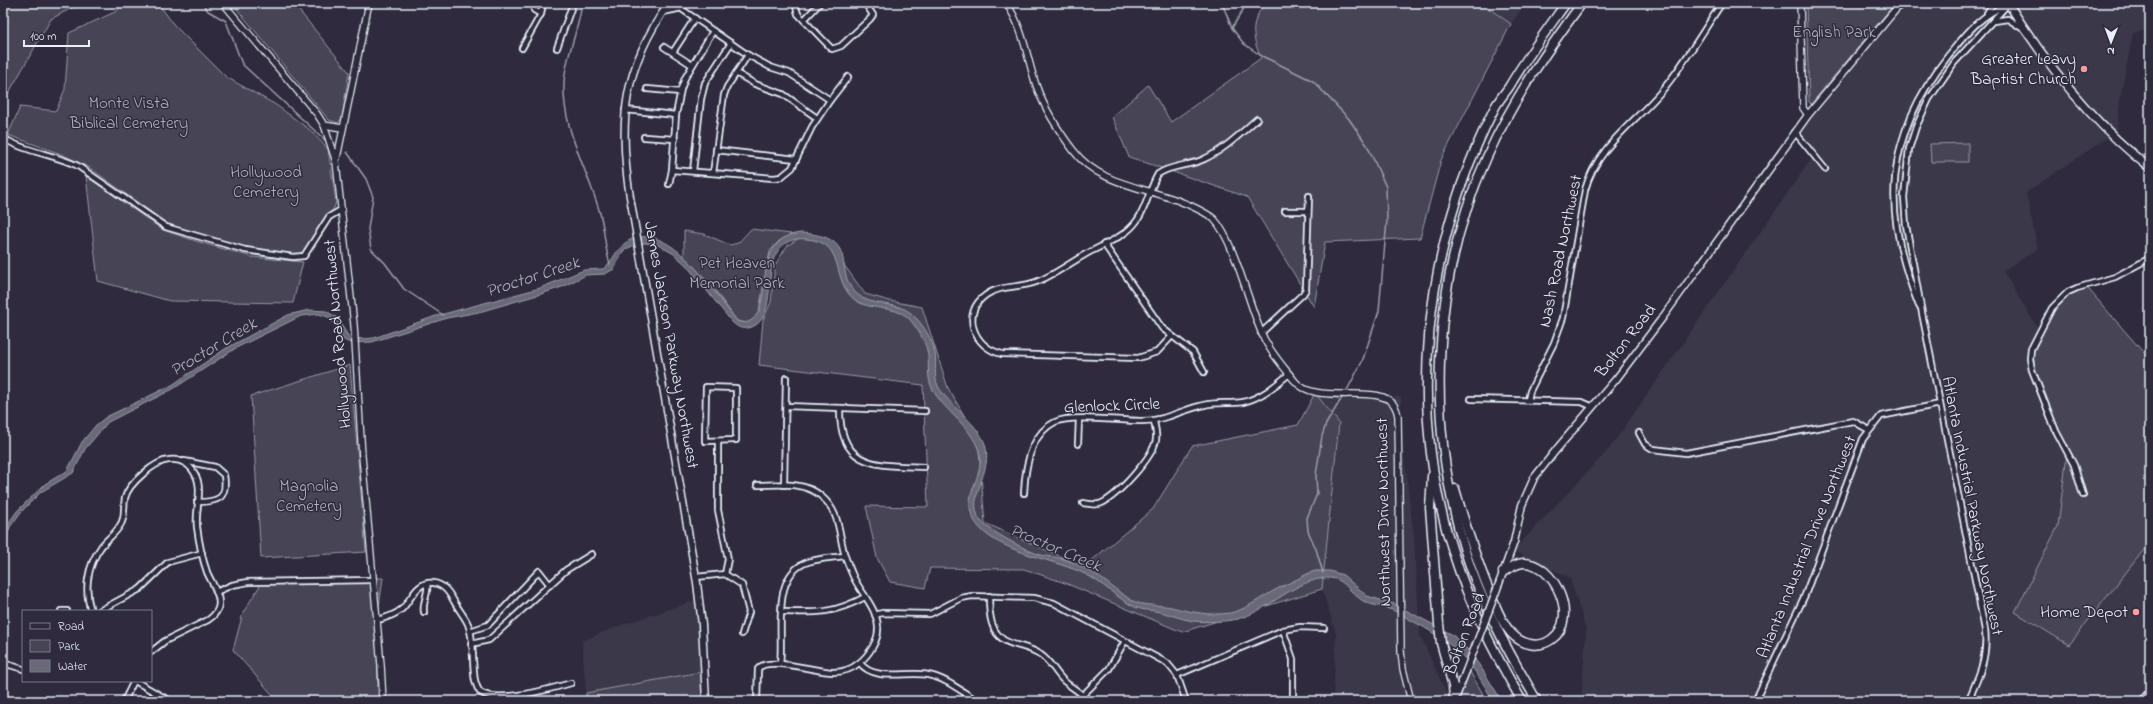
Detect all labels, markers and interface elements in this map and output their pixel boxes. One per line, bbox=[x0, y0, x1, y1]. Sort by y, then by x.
park label: English Park bbox=[1792, 20, 1876, 47]
scale bar bbox=[24, 22, 89, 48]
north arrow bbox=[2091, 22, 2131, 62]
text: 100 m bbox=[30, 28, 57, 46]
text: N bbox=[2107, 43, 2115, 59]
place label: Greater Leavy Baptist Church bbox=[1970, 47, 2076, 92]
marker: Greater Leavy Baptist Church bbox=[2079, 64, 2089, 74]
park label: Monte Vista Biblical Cemetery bbox=[69, 91, 188, 137]
park label: Hollywood Cemetery bbox=[230, 160, 302, 206]
street label: Nash Road Northwest bbox=[1533, 172, 1589, 330]
street label: James Jackson Parkway Northwest bbox=[636, 219, 705, 471]
street label: Hollywood Road Northwest bbox=[317, 238, 360, 430]
water label: Proctor Creek bbox=[483, 250, 584, 305]
park label: Pet Heaven Memorial Park bbox=[689, 251, 785, 296]
street label: Bolton Road bbox=[1589, 299, 1663, 384]
water label: Proctor Creek bbox=[166, 311, 263, 384]
street label: Atlanta Industrial Parkway Northwest bbox=[1934, 374, 2009, 638]
street label: Glenlock Circle bbox=[1064, 392, 1161, 420]
street label: Northwest Drive Northwest bbox=[1370, 417, 1398, 607]
street label: Atlanta Industrial Drive Northwest bbox=[1751, 431, 1863, 662]
park label: Magnolia Cemetery bbox=[276, 474, 342, 520]
water label: Proctor Creek bbox=[1005, 518, 1106, 580]
street label: Bolton Road bbox=[1437, 589, 1492, 680]
place label: Home Depot bbox=[2040, 600, 2128, 625]
marker: Home Depot bbox=[2131, 607, 2141, 617]
legend bbox=[22, 610, 152, 682]
text: Road bbox=[58, 618, 84, 636]
text: Park bbox=[58, 638, 80, 656]
text: Water bbox=[58, 658, 87, 676]

